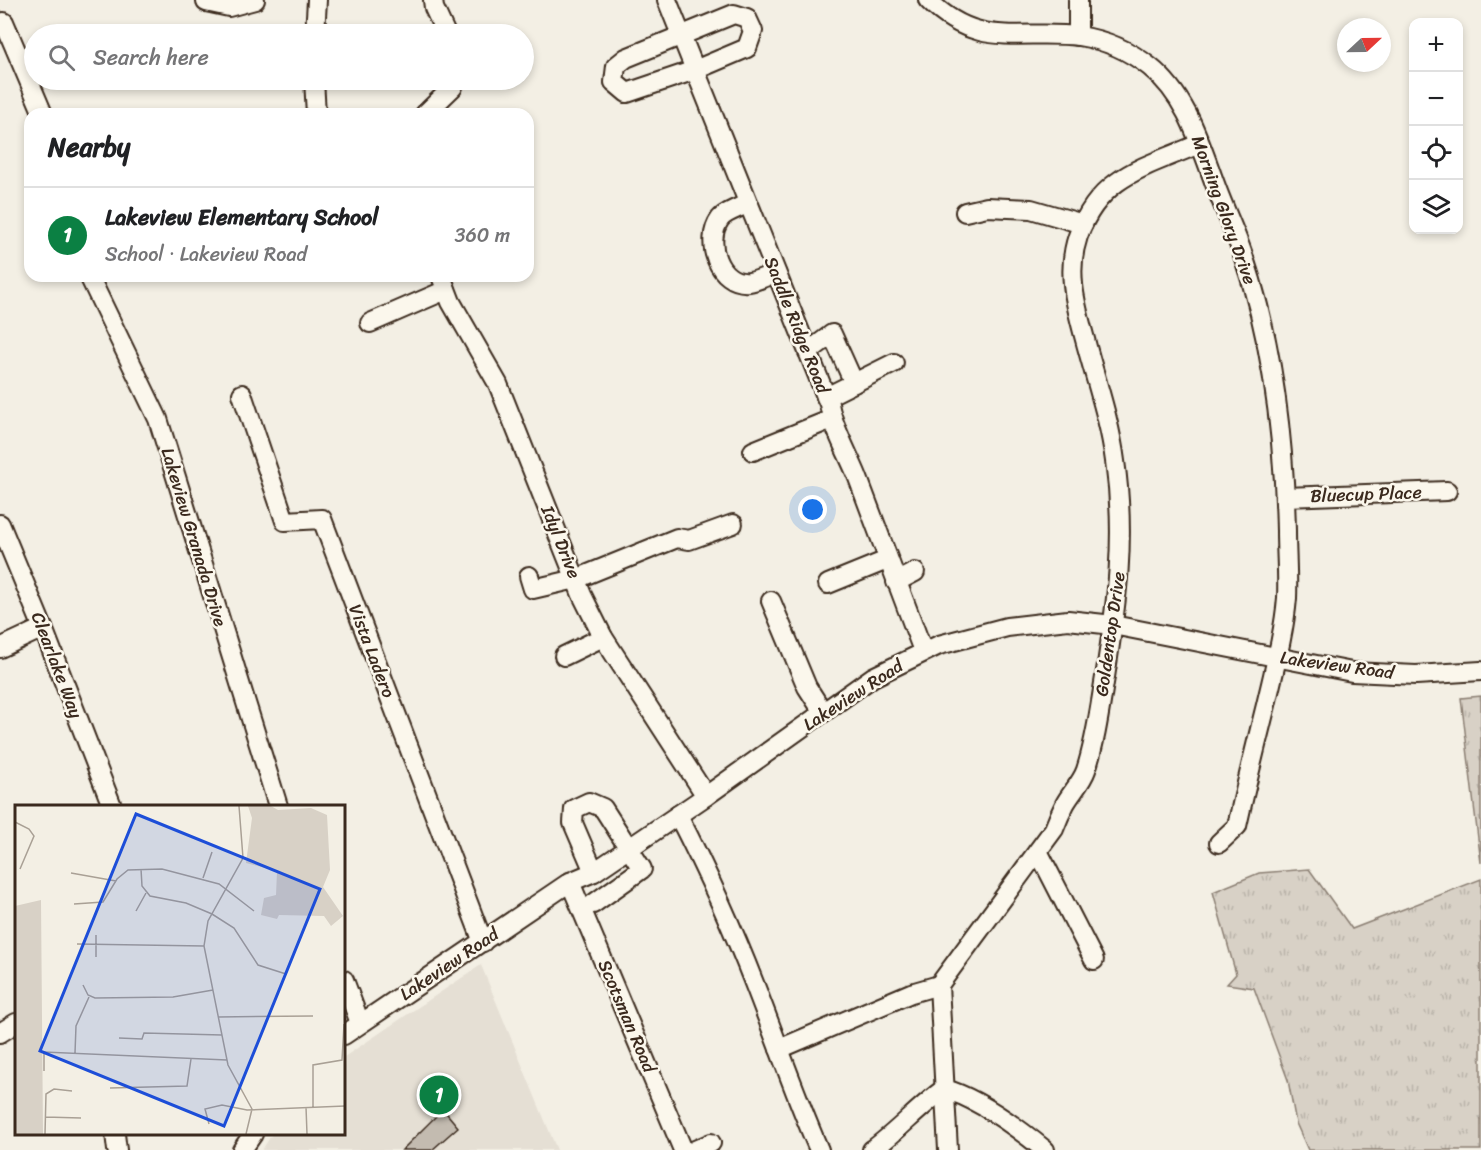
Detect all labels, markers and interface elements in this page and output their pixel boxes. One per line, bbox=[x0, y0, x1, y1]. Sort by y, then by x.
north arrow bbox=[1337, 18, 1391, 72]
map controls bbox=[1409, 18, 1463, 234]
button: + bbox=[1409, 18, 1463, 72]
search box bbox=[24, 24, 534, 90]
text: Search here bbox=[93, 38, 209, 77]
icon: search bbox=[45, 41, 78, 74]
button: − bbox=[1409, 72, 1463, 126]
text: Nearby bbox=[48, 124, 130, 170]
button: locate bbox=[1409, 126, 1463, 180]
street label: Morning Glory Drive bbox=[1182, 131, 1266, 289]
button: layers bbox=[1409, 180, 1463, 234]
text: Lakeview Elementary School bbox=[105, 198, 379, 237]
text: 1 bbox=[63, 218, 72, 253]
text: 360 m bbox=[454, 218, 510, 253]
text: School · Lakeview Road bbox=[105, 237, 307, 272]
street label: Saddle Ridge Road bbox=[755, 252, 840, 400]
street label: Lakeview Granada Drive bbox=[152, 444, 237, 631]
street label: Bluecup Place bbox=[1310, 476, 1422, 512]
your location bbox=[798, 495, 827, 524]
street label: Idyl Drive bbox=[531, 500, 590, 583]
street label: Goldentop Drive bbox=[1085, 570, 1135, 698]
street label: Vista Ladero bbox=[339, 599, 405, 703]
street label: Clearlake Way bbox=[22, 607, 92, 724]
street label: Lakeview Road bbox=[1278, 641, 1397, 689]
street label: Lakeview Road bbox=[796, 650, 911, 740]
inset map bbox=[15, 805, 345, 1135]
street label: Lakeview Road bbox=[393, 918, 507, 1009]
street label: Scotsman Road bbox=[589, 954, 666, 1079]
pin: 1 bbox=[420, 1072, 458, 1118]

